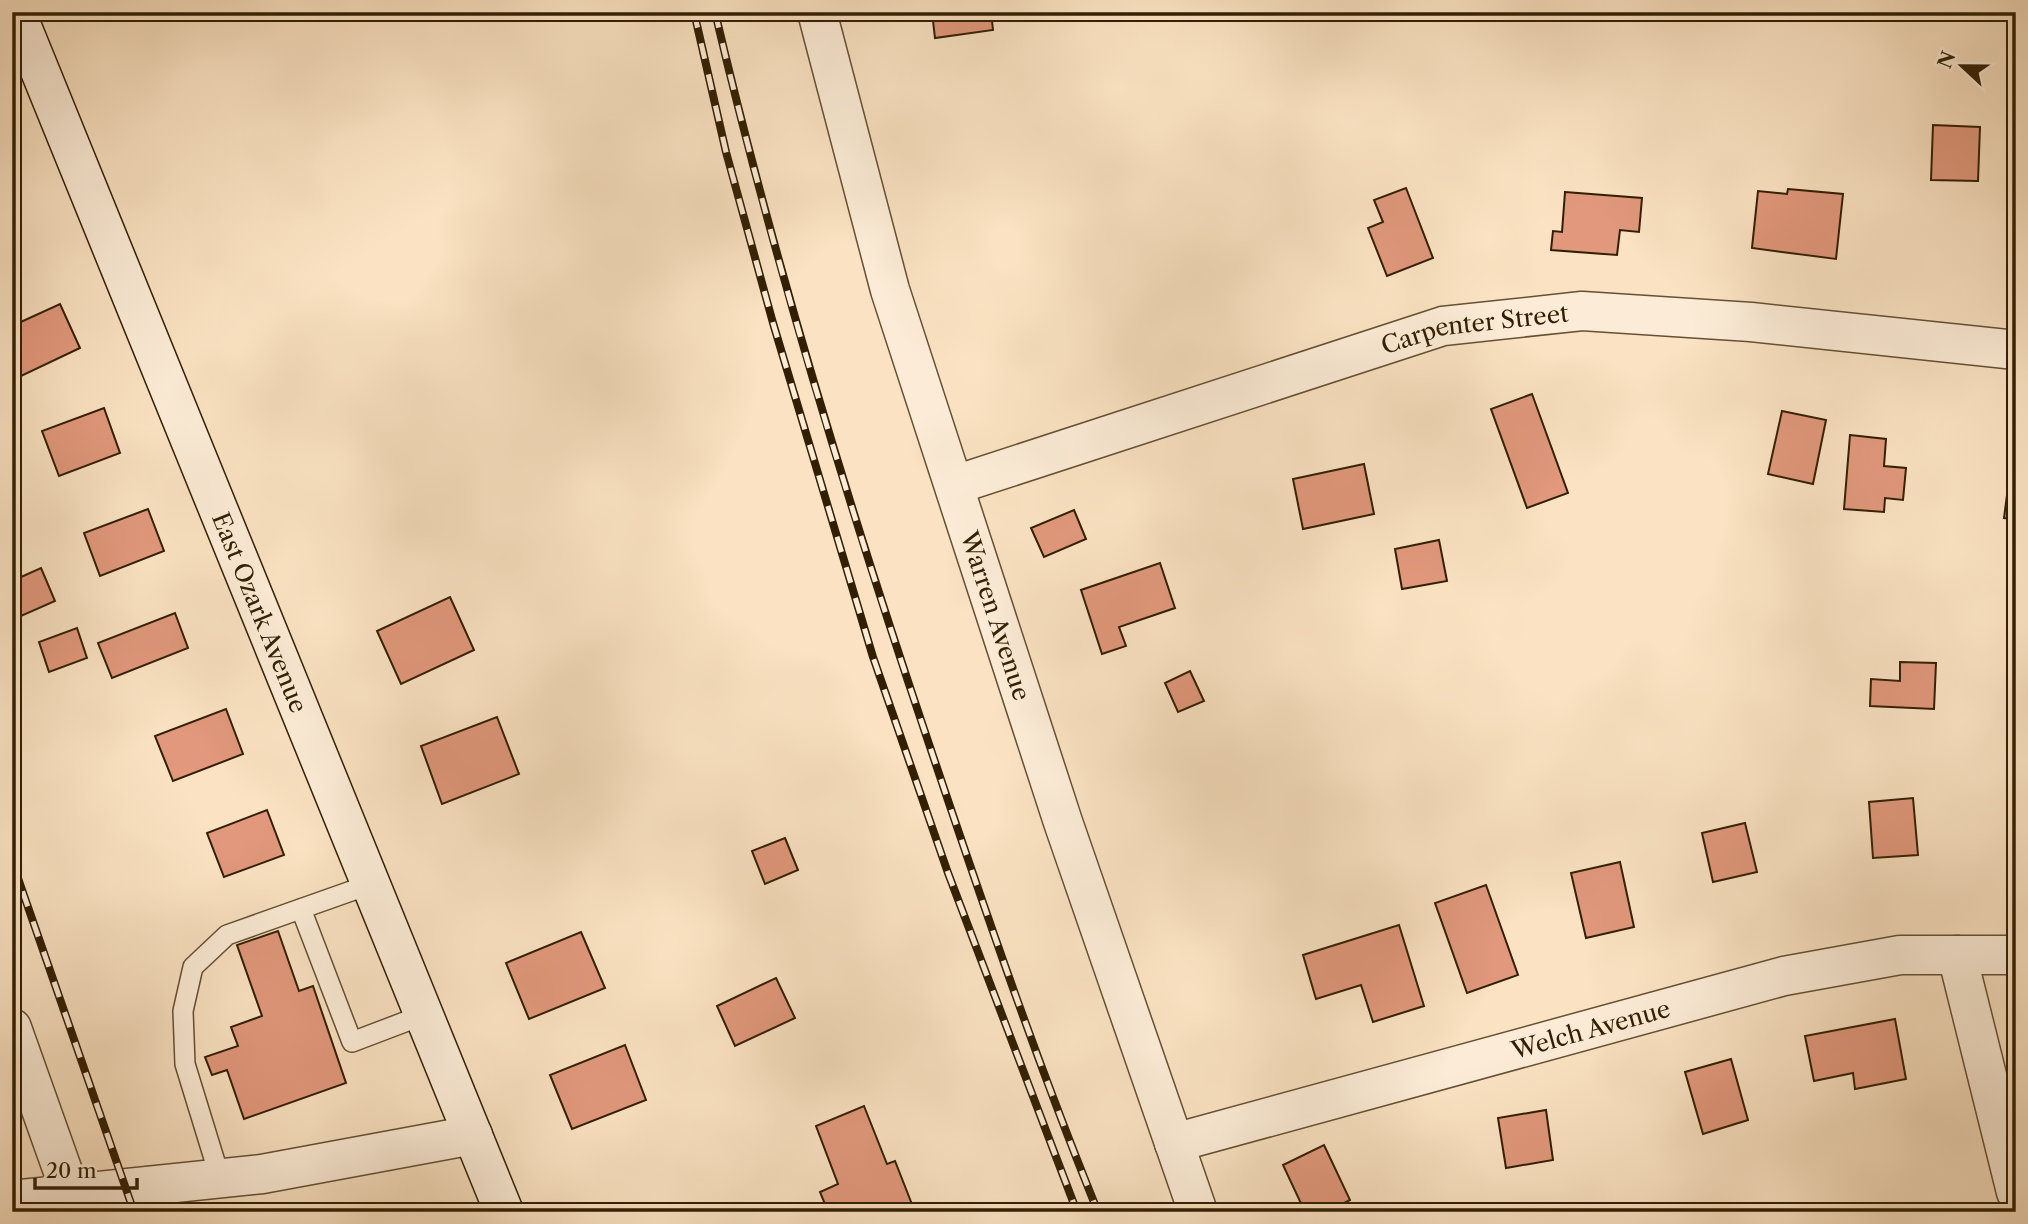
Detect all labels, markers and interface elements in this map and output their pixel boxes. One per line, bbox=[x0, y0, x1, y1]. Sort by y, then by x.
north arrow bbox=[1926, 32, 1996, 102]
text: N bbox=[1933, 48, 1960, 72]
street label: Carpenter Street bbox=[1377, 298, 1570, 360]
street label: East Ozark Avenue bbox=[206, 508, 314, 717]
street label: Warren Avenue bbox=[955, 527, 1037, 704]
street label: Welch Avenue bbox=[1507, 993, 1673, 1065]
scale bar bbox=[35, 1147, 136, 1191]
text: 20 m bbox=[46, 1158, 97, 1183]

